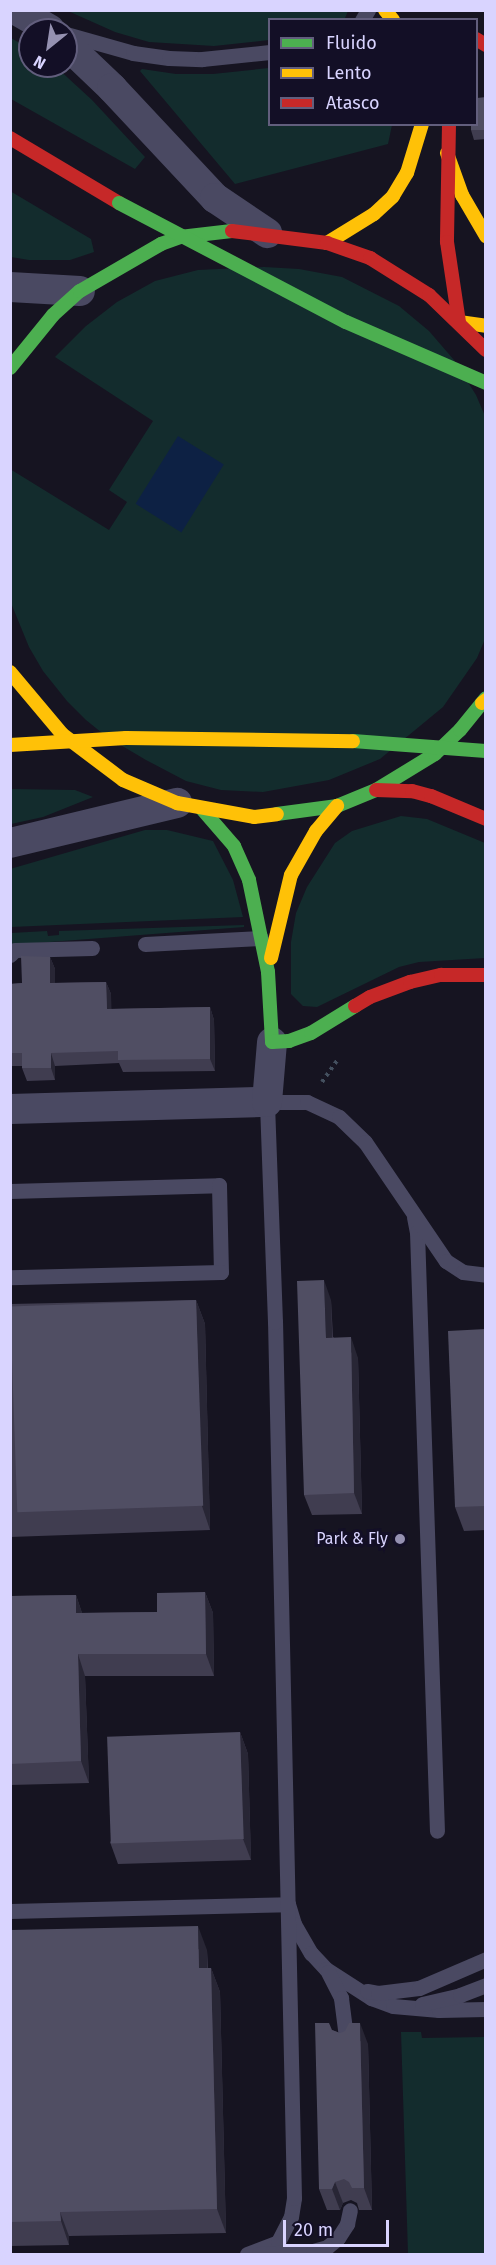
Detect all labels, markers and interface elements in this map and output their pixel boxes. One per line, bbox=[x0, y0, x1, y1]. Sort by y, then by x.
north arrow bbox=[18, 18, 78, 78]
legend bbox=[268, 18, 478, 126]
text: Fluido bbox=[326, 32, 377, 54]
text: N bbox=[30, 51, 49, 73]
text: Lento bbox=[326, 62, 372, 84]
text: Atasco bbox=[326, 92, 379, 114]
place label: Park & Fly bbox=[316, 1529, 388, 1549]
marker: Park & Fly bbox=[393, 1532, 407, 1546]
scale bar bbox=[286, 2208, 392, 2246]
text: 20 m bbox=[294, 2219, 333, 2241]

